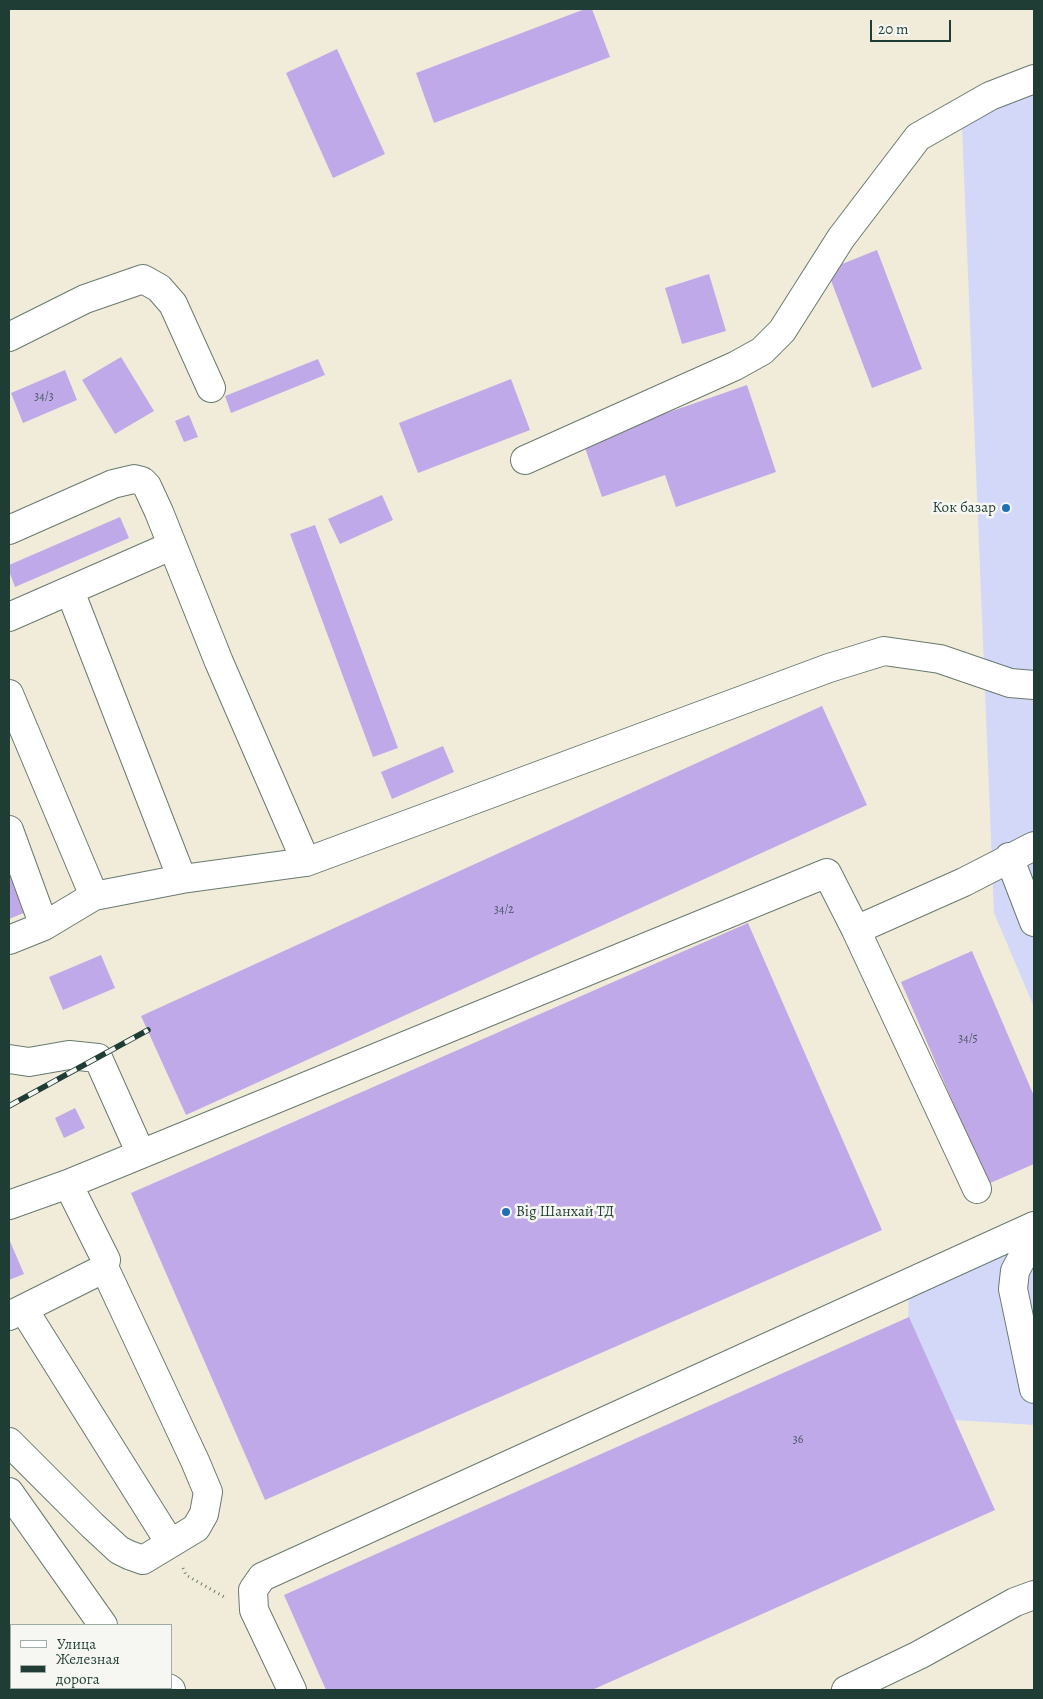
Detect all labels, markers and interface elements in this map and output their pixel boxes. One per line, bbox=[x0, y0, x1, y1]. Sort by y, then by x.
scale bar bbox=[873, 10, 954, 42]
text: 20 m bbox=[878, 19, 909, 39]
house number: 34/3 bbox=[34, 390, 54, 404]
place label: Кок базар bbox=[933, 499, 996, 517]
marker: Кок базар bbox=[1000, 502, 1012, 514]
house number: 34/2 bbox=[494, 903, 514, 917]
house number: 34/5 bbox=[958, 1032, 978, 1046]
place label: Big Шанхай ТД bbox=[516, 1203, 614, 1221]
marker: Big Шанхай ТД bbox=[500, 1206, 512, 1218]
house number: 36 bbox=[793, 1433, 803, 1447]
legend bbox=[10, 1624, 172, 1689]
text: Улица bbox=[57, 1634, 96, 1654]
text: Железная дорога bbox=[56, 1649, 120, 1689]

